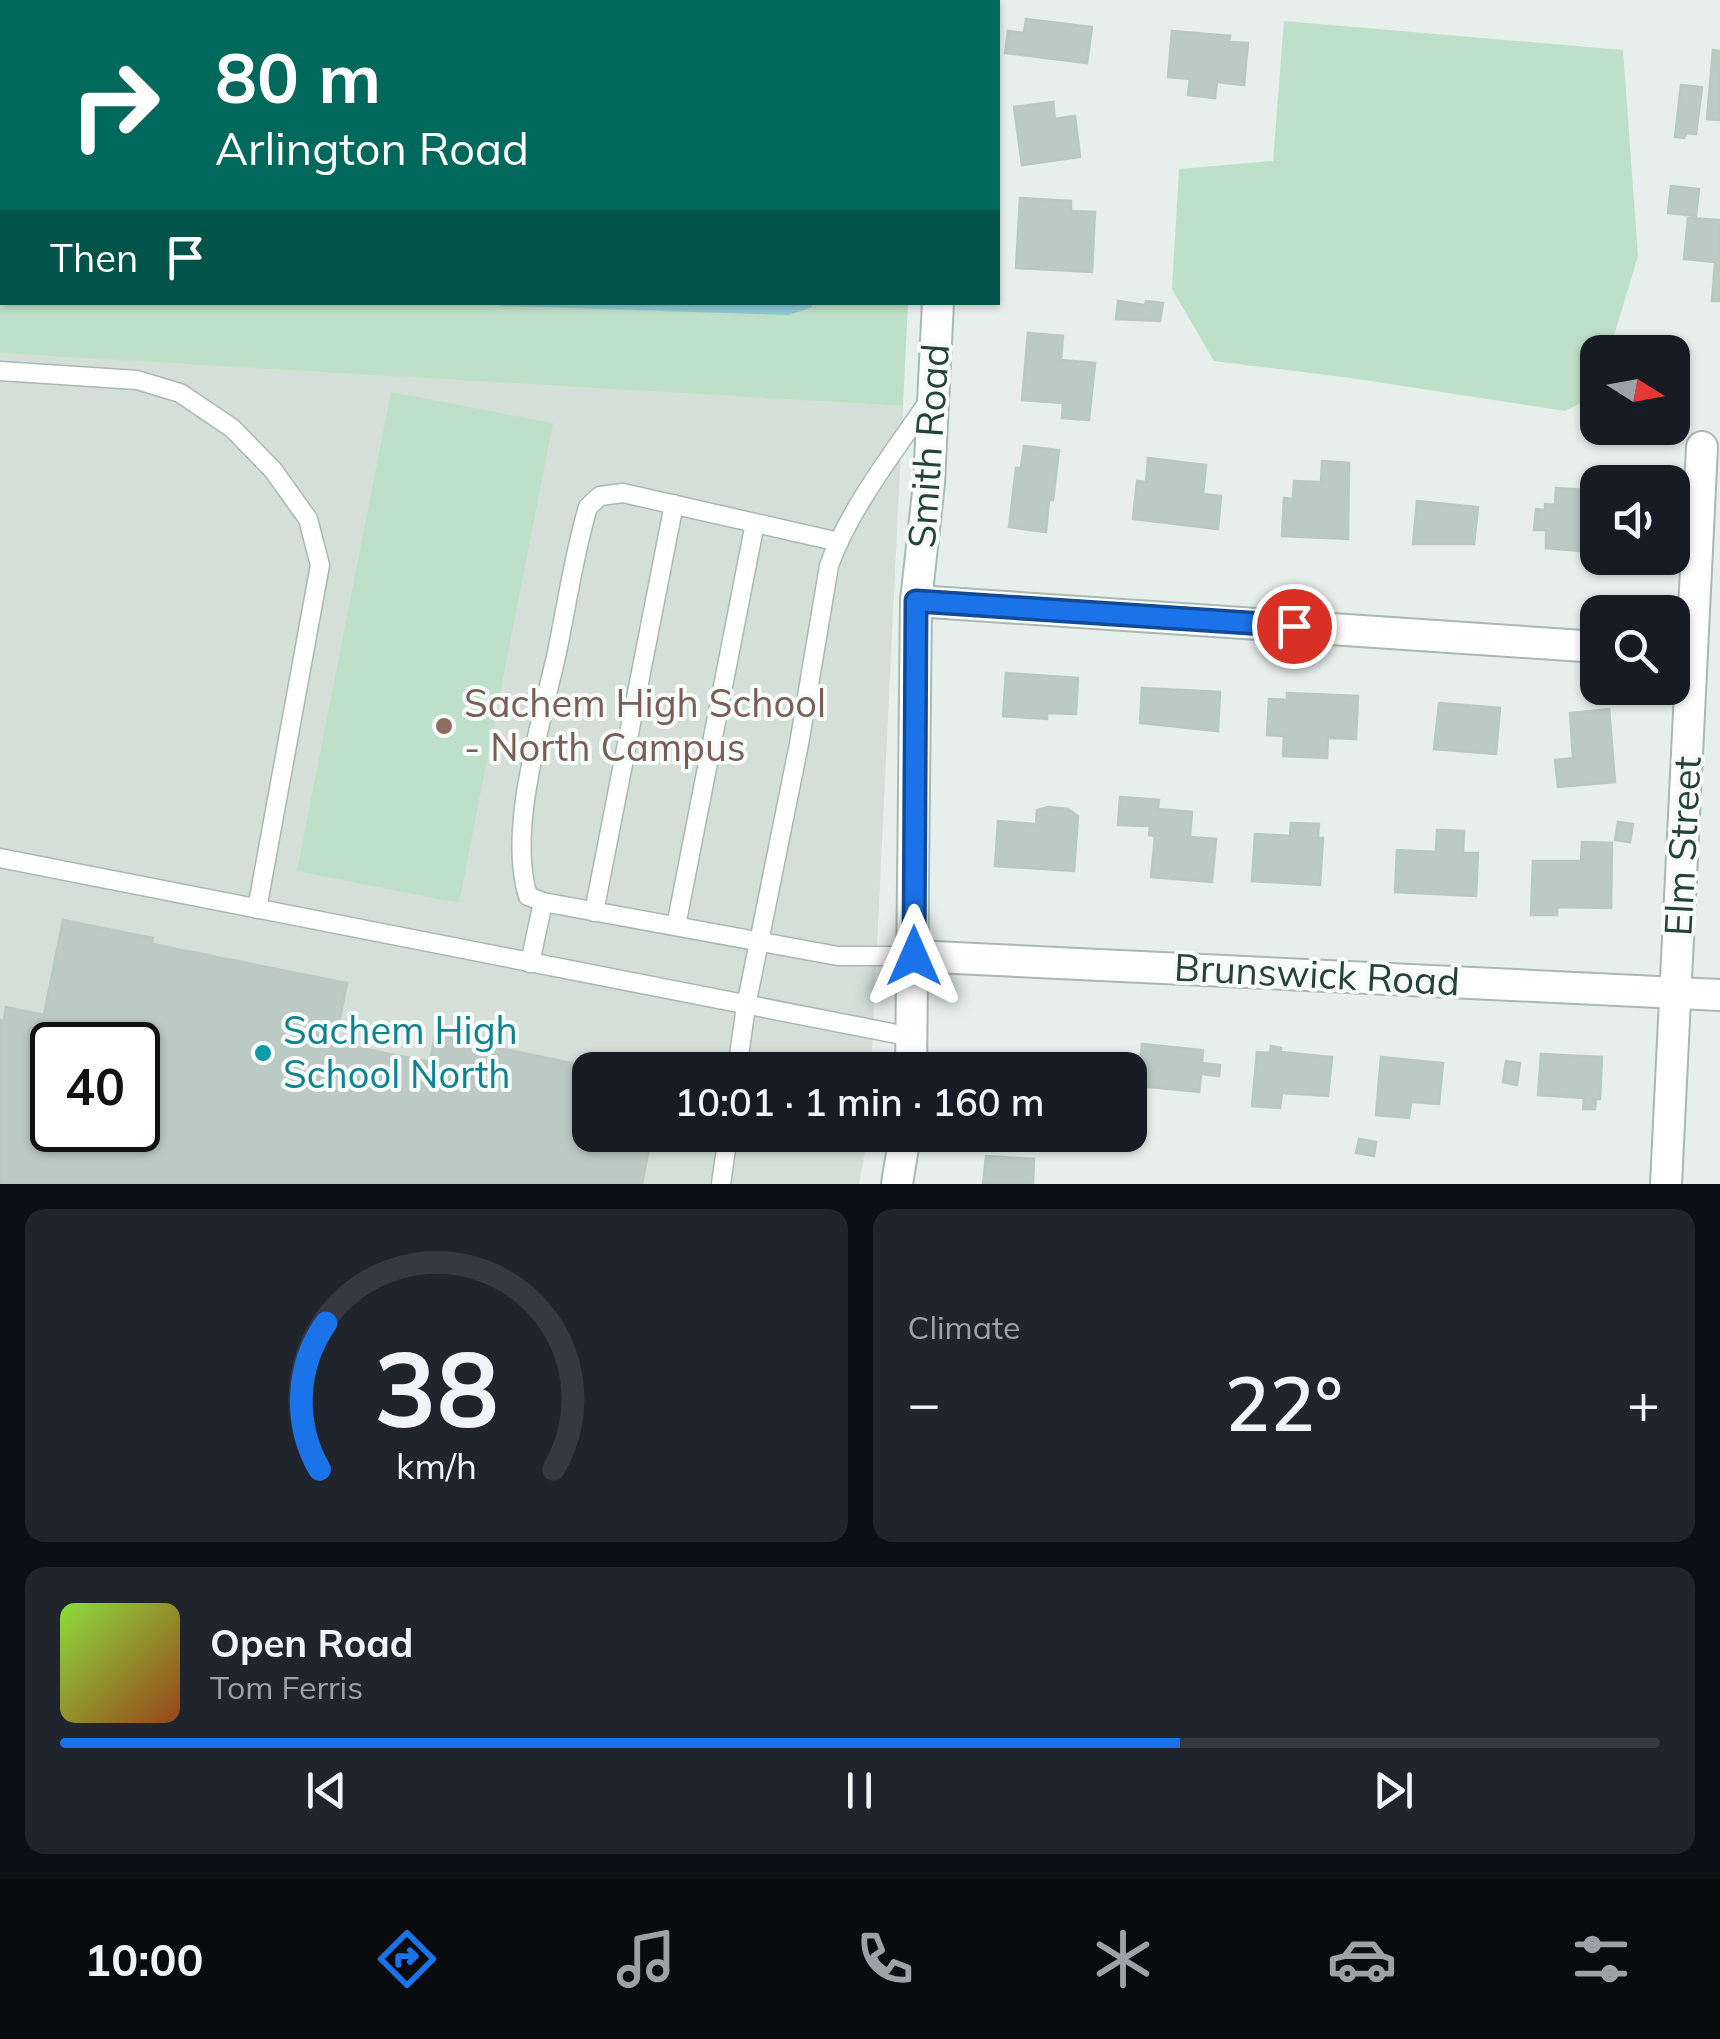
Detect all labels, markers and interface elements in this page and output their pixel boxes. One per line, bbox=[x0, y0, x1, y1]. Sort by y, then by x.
text: 80 m bbox=[215, 33, 381, 121]
icon: right bbox=[50, 40, 180, 170]
text: Arlington Road bbox=[215, 120, 529, 176]
icon: arrive bbox=[158, 230, 213, 285]
text: Then bbox=[50, 234, 138, 282]
north arrow bbox=[1580, 335, 1690, 445]
map controls bbox=[1580, 335, 1690, 705]
street label: Smith Road bbox=[897, 342, 959, 550]
button: sound bbox=[1580, 465, 1690, 575]
pin bbox=[1252, 584, 1337, 669]
button: search bbox=[1580, 595, 1690, 705]
icon: arrive bbox=[1267, 599, 1322, 654]
place label: Sachem High School - North Campus bbox=[464, 679, 826, 771]
marker: Sachem High School - North Campus bbox=[433, 715, 455, 737]
street label: Elm Street bbox=[1653, 755, 1711, 937]
position arrow bbox=[862, 904, 966, 1008]
street label: Brunswick Road bbox=[1173, 943, 1461, 1005]
place label: Sachem High School North bbox=[283, 1006, 518, 1098]
speed limit sign: 40 bbox=[30, 1022, 160, 1152]
marker: Sachem High School North bbox=[252, 1042, 274, 1064]
text: 10:01 · 1 min · 160 m bbox=[674, 1078, 1045, 1126]
text: Climate bbox=[908, 1307, 1020, 1347]
text: 38 bbox=[374, 1322, 499, 1453]
text: 22° bbox=[1225, 1356, 1343, 1450]
text: − bbox=[908, 1368, 941, 1437]
text: + bbox=[1627, 1368, 1660, 1437]
text: km/h bbox=[396, 1443, 477, 1488]
text: Open Road bbox=[210, 1619, 413, 1667]
text: Tom Ferris bbox=[210, 1667, 363, 1707]
icon: previous bbox=[299, 1763, 354, 1818]
icon: pause bbox=[832, 1763, 887, 1818]
icon: next bbox=[1366, 1763, 1421, 1818]
icon: directions bbox=[372, 1924, 442, 1994]
icon: music bbox=[611, 1924, 681, 1994]
icon: phone bbox=[850, 1924, 920, 1994]
icon: climate bbox=[1088, 1924, 1158, 1994]
icon: car bbox=[1327, 1924, 1397, 1994]
icon: filters bbox=[1566, 1924, 1636, 1994]
text: 10:00 bbox=[84, 1931, 204, 1987]

